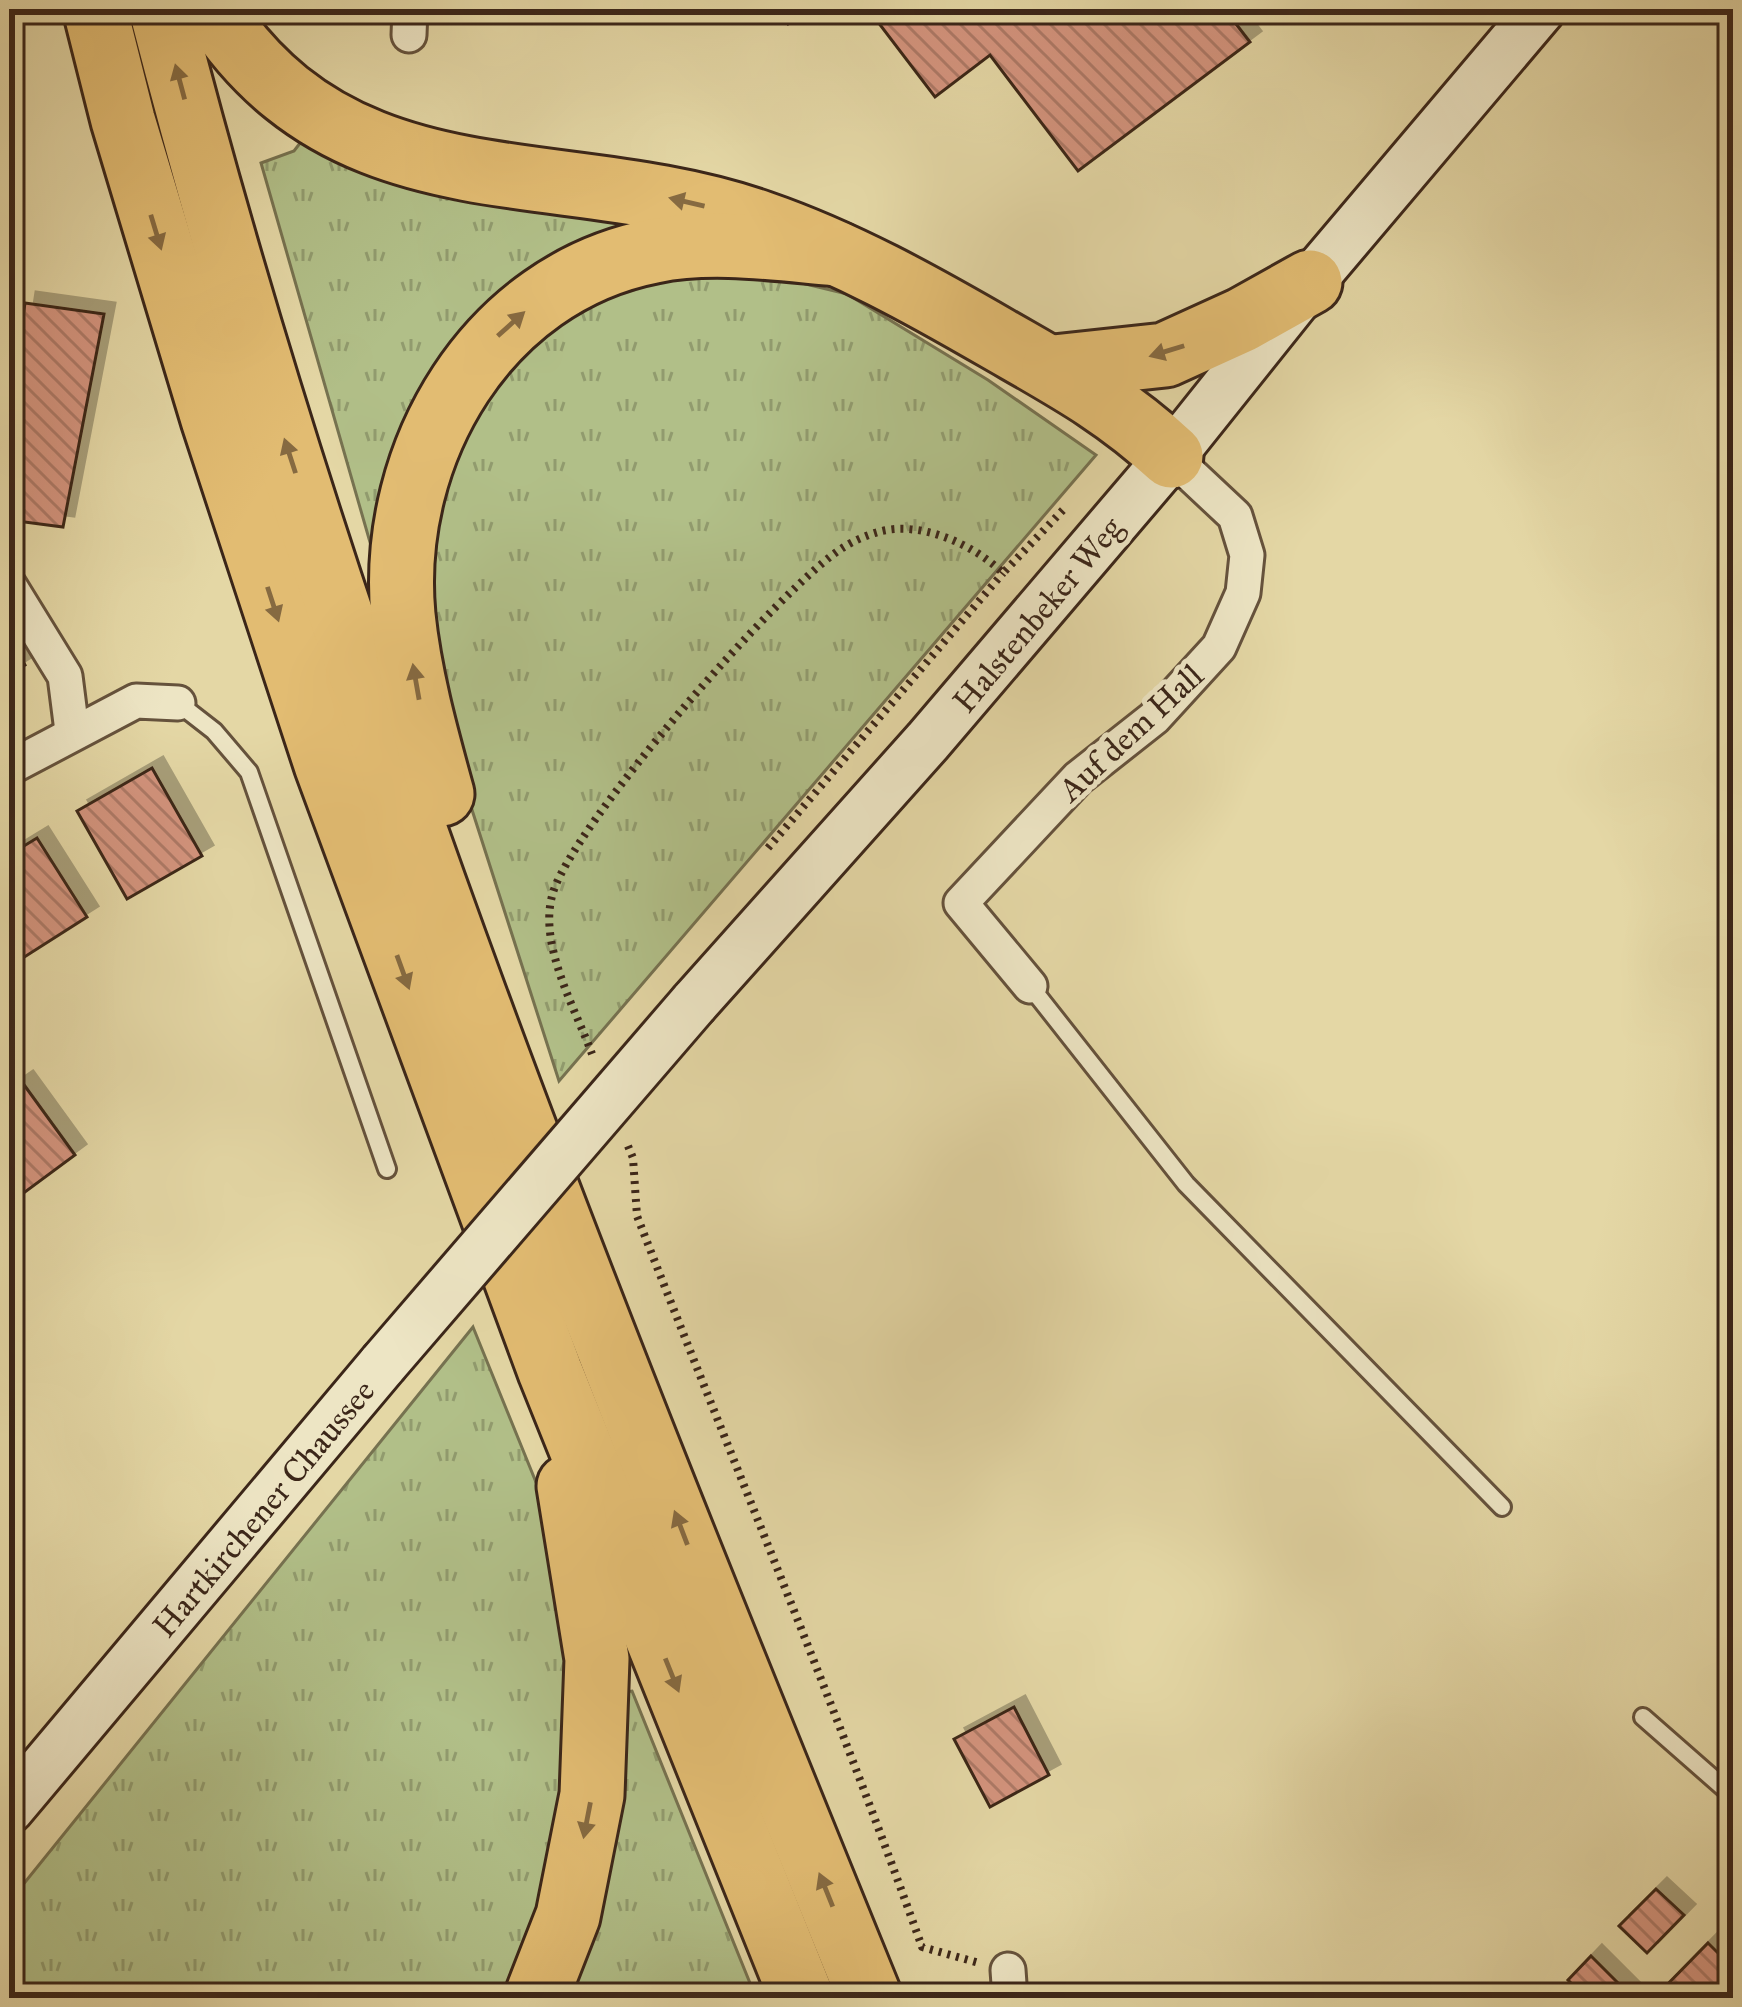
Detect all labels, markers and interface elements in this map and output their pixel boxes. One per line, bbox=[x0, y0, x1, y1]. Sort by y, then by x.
one-way arrow bbox=[169, 63, 188, 100]
one-way arrow bbox=[667, 192, 705, 211]
one-way arrow bbox=[148, 214, 166, 250]
one-way arrow bbox=[496, 311, 525, 338]
one-way arrow bbox=[1148, 343, 1185, 361]
one-way arrow bbox=[280, 437, 299, 473]
street label: Halstenbeker Weg bbox=[944, 508, 1132, 721]
one-way arrow bbox=[264, 586, 283, 623]
street label: Auf dem Hall bbox=[1049, 656, 1211, 811]
one-way arrow bbox=[406, 663, 425, 700]
one-way arrow bbox=[394, 954, 413, 990]
street label: Hartkirchener Chaussee bbox=[144, 1372, 383, 1646]
one-way arrow bbox=[670, 1509, 689, 1545]
one-way arrow bbox=[663, 1657, 682, 1693]
one-way arrow bbox=[577, 1801, 596, 1839]
one-way arrow bbox=[816, 1871, 835, 1907]

